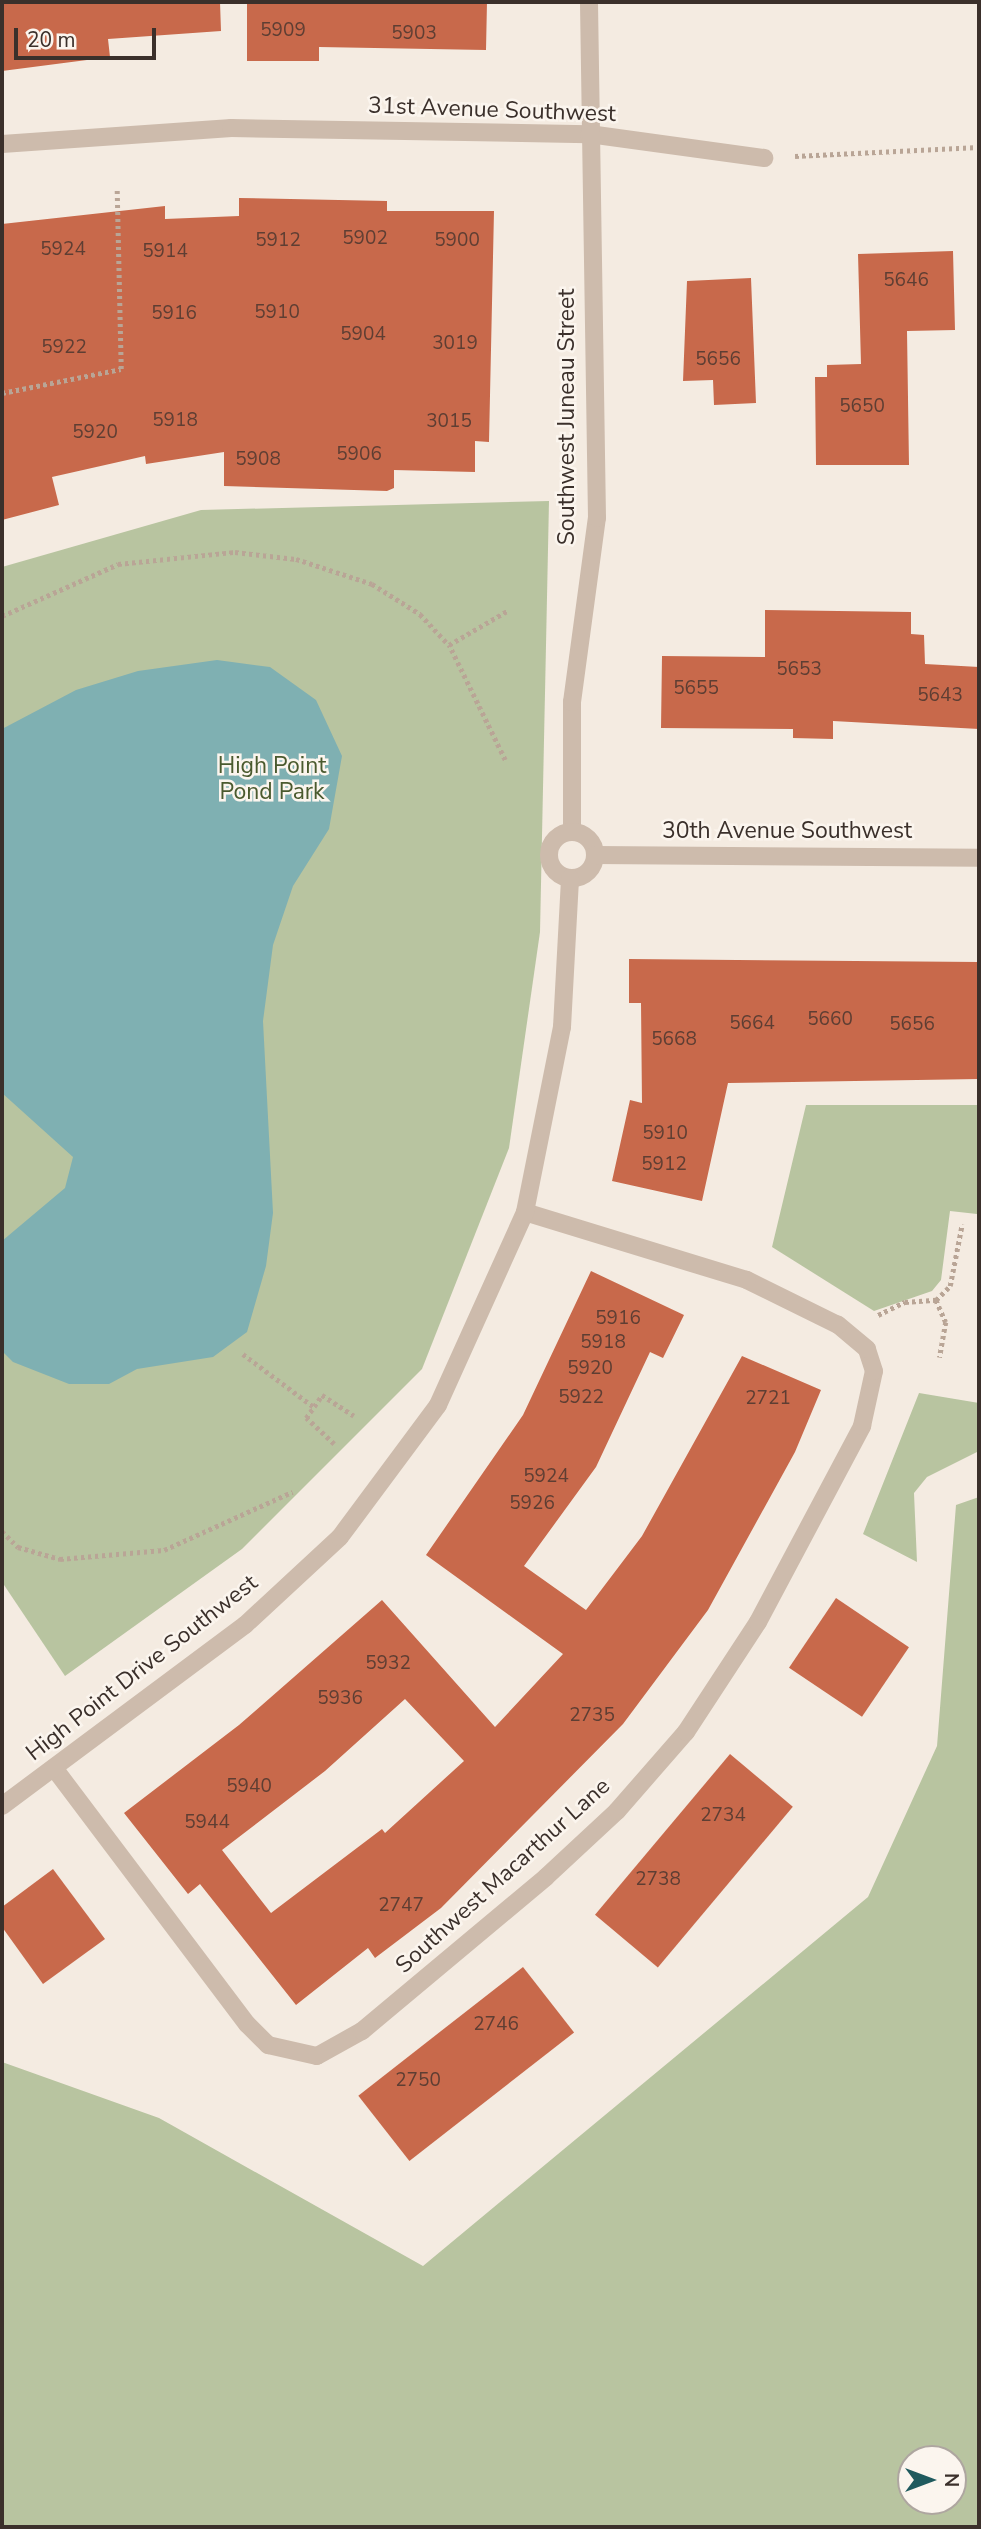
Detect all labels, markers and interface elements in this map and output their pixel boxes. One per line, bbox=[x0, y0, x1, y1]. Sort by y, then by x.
scale bar bbox=[18, 14, 159, 58]
house number: 5909 bbox=[260, 20, 306, 42]
house number: 5903 bbox=[391, 23, 437, 45]
text: 20 m bbox=[27, 26, 76, 54]
street label: 31st Avenue Southwest bbox=[368, 92, 616, 128]
house number: 5902 bbox=[342, 228, 388, 250]
house number: 5912 bbox=[255, 230, 301, 252]
house number: 5900 bbox=[434, 230, 480, 252]
house number: 5924 bbox=[40, 239, 86, 261]
house number: 5914 bbox=[142, 241, 188, 263]
house number: 5646 bbox=[883, 270, 929, 292]
street label: Southwest Juneau Street bbox=[553, 289, 581, 545]
house number: 5910 bbox=[254, 302, 300, 324]
house number: 5916 bbox=[151, 303, 197, 325]
house number: 5904 bbox=[340, 324, 386, 346]
house number: 3019 bbox=[432, 333, 478, 355]
house number: 5922 bbox=[41, 337, 87, 359]
house number: 5656 bbox=[695, 349, 741, 371]
house number: 5650 bbox=[839, 396, 885, 418]
house number: 5918 bbox=[152, 410, 198, 432]
house number: 3015 bbox=[426, 411, 472, 433]
house number: 5920 bbox=[72, 422, 118, 444]
house number: 5906 bbox=[336, 444, 382, 466]
house number: 5908 bbox=[235, 449, 281, 471]
house number: 5653 bbox=[776, 659, 822, 681]
house number: 5655 bbox=[673, 678, 719, 700]
house number: 5643 bbox=[917, 685, 963, 707]
park label: High Point Pond Park bbox=[218, 752, 326, 806]
street label: 30th Avenue Southwest bbox=[662, 817, 912, 845]
house number: 5660 bbox=[807, 1009, 853, 1031]
house number: 5664 bbox=[729, 1013, 775, 1035]
house number: 5656 bbox=[889, 1014, 935, 1036]
house number: 5668 bbox=[651, 1029, 697, 1051]
house number: 5910 bbox=[642, 1123, 688, 1145]
house number: 5912 bbox=[641, 1154, 687, 1176]
house number: 5916 bbox=[595, 1308, 641, 1330]
house number: 5918 bbox=[580, 1332, 626, 1354]
house number: 5920 bbox=[567, 1358, 613, 1380]
house number: 5922 bbox=[558, 1387, 604, 1409]
house number: 2721 bbox=[745, 1388, 791, 1410]
house number: 5924 bbox=[523, 1466, 569, 1488]
house number: 5926 bbox=[509, 1493, 555, 1515]
street label: High Point Drive Southwest bbox=[21, 1569, 263, 1767]
house number: 5932 bbox=[365, 1653, 411, 1675]
house number: 5936 bbox=[317, 1688, 363, 1710]
house number: 2735 bbox=[569, 1705, 615, 1727]
street label: Southwest Macarthur Lane bbox=[390, 1772, 616, 1980]
house number: 5940 bbox=[226, 1776, 272, 1798]
house number: 2734 bbox=[700, 1805, 746, 1827]
house number: 5944 bbox=[184, 1812, 230, 1834]
house number: 2738 bbox=[635, 1869, 681, 1891]
house number: 2747 bbox=[378, 1895, 424, 1917]
house number: 2746 bbox=[473, 2014, 519, 2036]
house number: 2750 bbox=[395, 2070, 441, 2092]
north arrow bbox=[897, 2445, 967, 2515]
text: N bbox=[938, 2473, 964, 2487]

